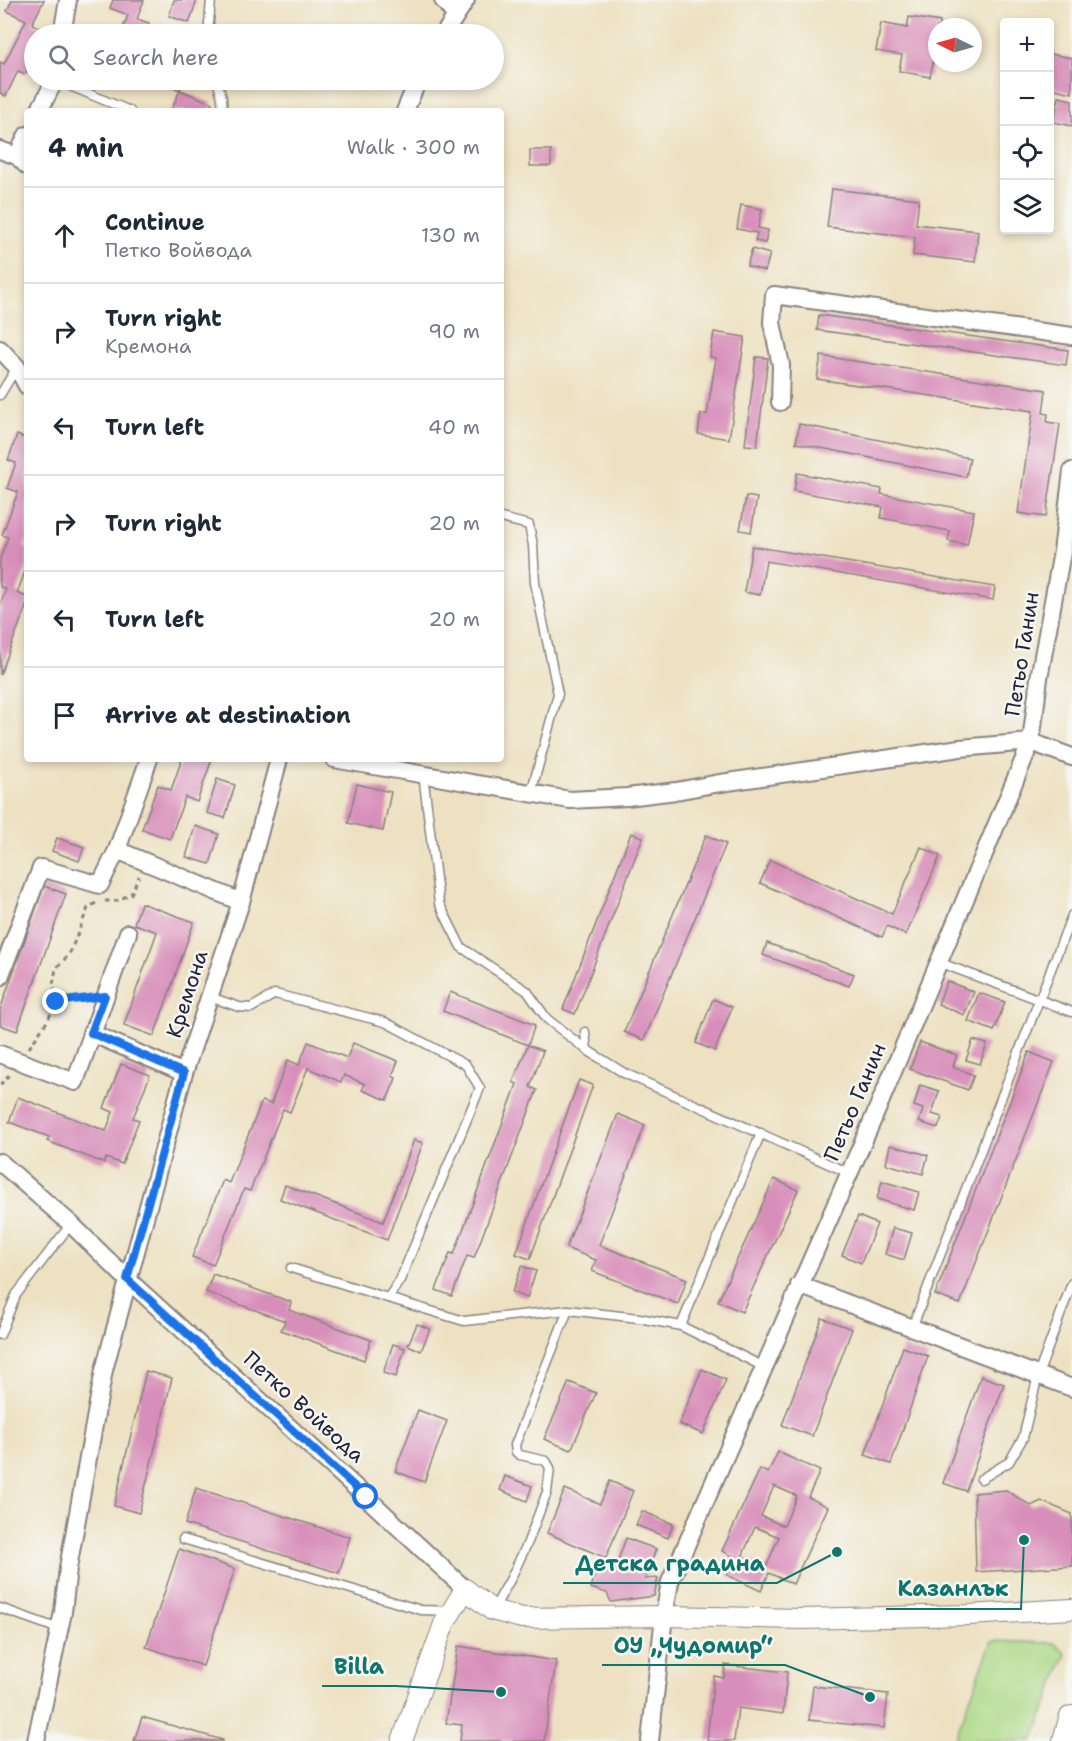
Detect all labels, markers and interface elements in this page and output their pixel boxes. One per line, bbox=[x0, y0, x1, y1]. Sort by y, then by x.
north arrow bbox=[928, 18, 982, 72]
map controls bbox=[1000, 18, 1054, 234]
button: + bbox=[1000, 18, 1054, 72]
search box bbox=[24, 24, 504, 90]
icon: search bbox=[45, 41, 78, 74]
text: Search here bbox=[93, 43, 219, 72]
button: − bbox=[1000, 72, 1054, 126]
button: locate bbox=[1000, 126, 1054, 180]
text: 4 min bbox=[48, 130, 124, 165]
text: Walk · 300 m bbox=[347, 134, 480, 160]
button: layers bbox=[1000, 180, 1054, 234]
text: Continue bbox=[105, 208, 205, 237]
icon: ahead bbox=[48, 219, 81, 252]
text: 130 m bbox=[421, 222, 480, 248]
text: Петко Войвода bbox=[105, 237, 252, 263]
text: Turn right bbox=[105, 304, 222, 333]
icon: right bbox=[48, 315, 81, 348]
text: 90 m bbox=[428, 318, 480, 344]
text: Кремона bbox=[105, 333, 191, 359]
icon: left bbox=[48, 411, 81, 444]
text: Turn left bbox=[105, 413, 204, 442]
text: 40 m bbox=[428, 414, 480, 440]
icon: right bbox=[48, 507, 81, 540]
text: Turn right bbox=[105, 509, 222, 538]
text: 20 m bbox=[429, 510, 480, 536]
street label: Петьо Ганин bbox=[998, 590, 1046, 718]
icon: left bbox=[48, 603, 81, 636]
text: Turn left bbox=[105, 605, 204, 634]
text: 20 m bbox=[429, 606, 480, 632]
icon: arrive bbox=[48, 699, 81, 732]
text: Arrive at destination bbox=[105, 701, 351, 730]
street label: Кремона bbox=[160, 947, 214, 1041]
route end bbox=[42, 988, 68, 1014]
street label: Петьо Ганин bbox=[818, 1039, 892, 1165]
street label: Петко Войвода bbox=[237, 1345, 371, 1469]
route start bbox=[352, 1483, 378, 1509]
callout: Детска градина bbox=[563, 1543, 777, 1583]
text: Детска градина bbox=[575, 1549, 765, 1578]
callout: Казанлък bbox=[886, 1569, 1021, 1609]
text: Казанлък bbox=[897, 1574, 1009, 1603]
callout: ОУ „Чудомир“ bbox=[602, 1625, 785, 1665]
text: ОУ „Чудомир“ bbox=[613, 1631, 773, 1660]
callout: Billa bbox=[322, 1646, 396, 1686]
text: Billa bbox=[334, 1652, 384, 1681]

